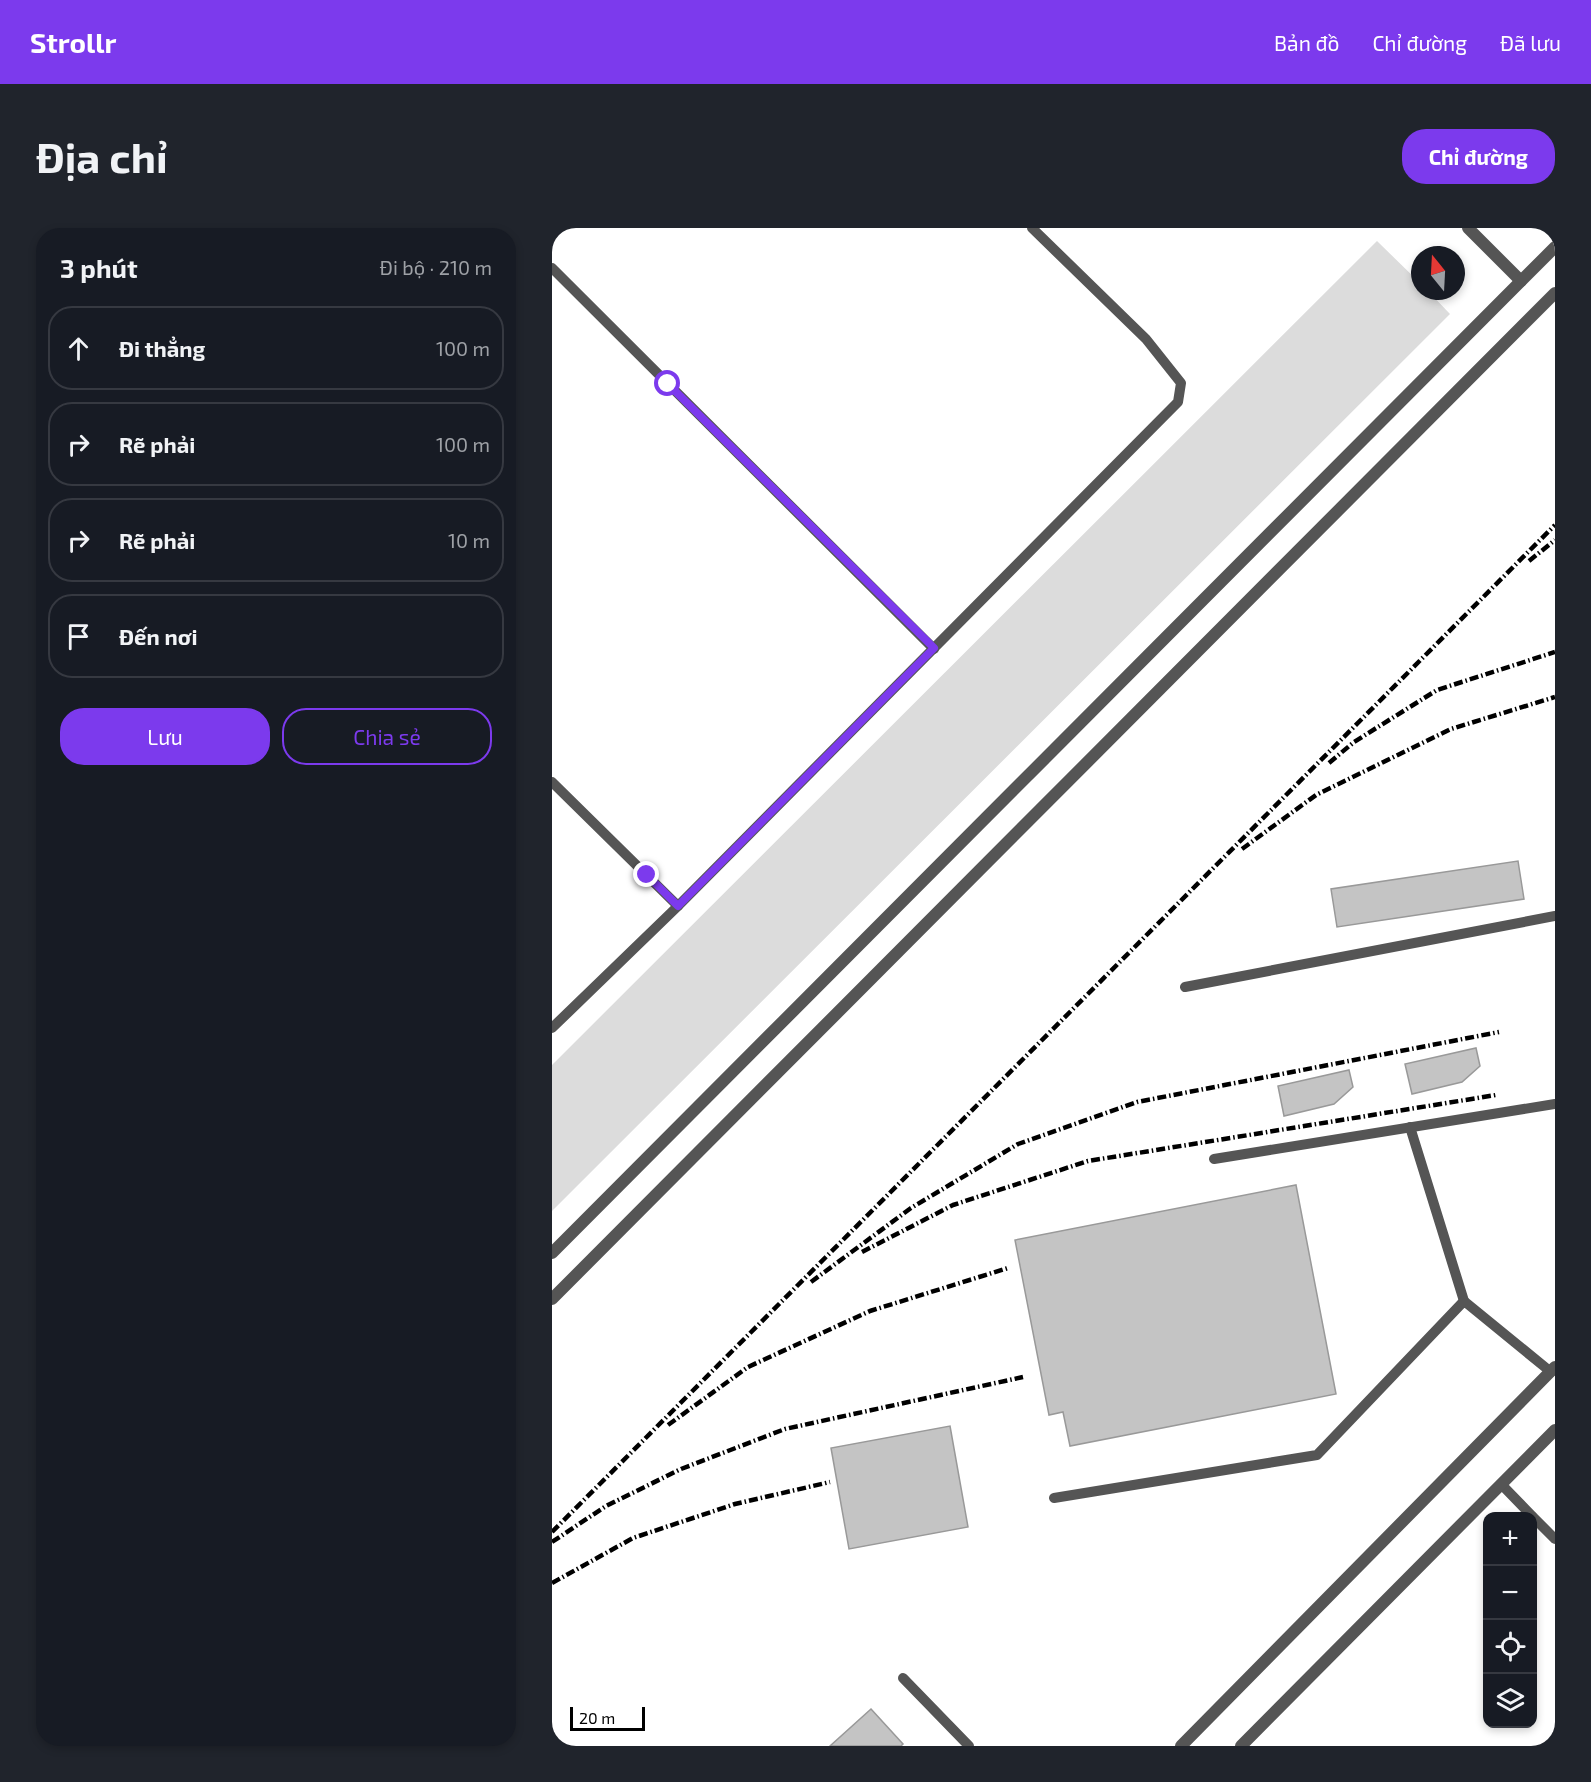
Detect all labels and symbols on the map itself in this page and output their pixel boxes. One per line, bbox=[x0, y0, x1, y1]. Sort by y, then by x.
north arrow bbox=[1411, 246, 1465, 300]
route start bbox=[654, 370, 680, 396]
route end bbox=[633, 861, 659, 887]
scale bar bbox=[570, 1704, 645, 1732]

